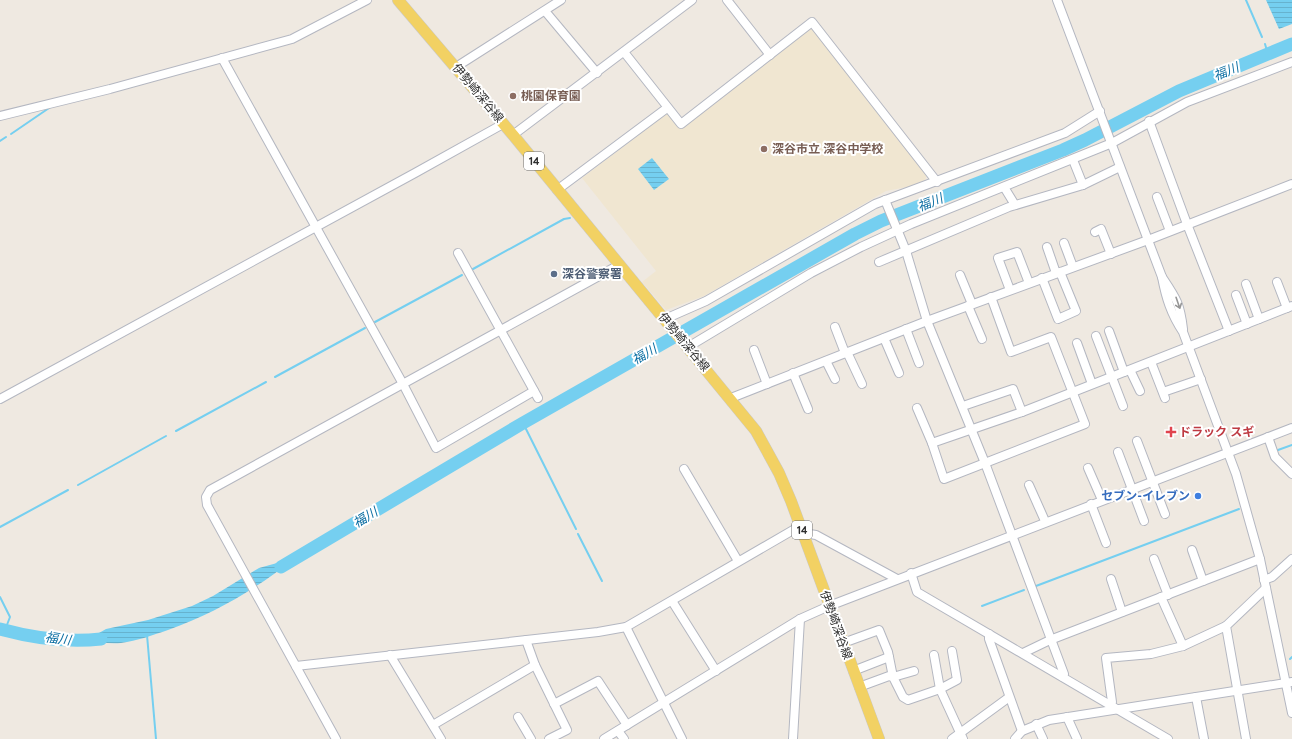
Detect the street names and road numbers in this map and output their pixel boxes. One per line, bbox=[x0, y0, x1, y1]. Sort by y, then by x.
street label: 伊勢崎深谷線 bbox=[449, 60, 507, 125]
road number: 14 bbox=[524, 152, 544, 170]
street label: 伊勢崎深谷線 bbox=[655, 309, 713, 374]
road number: 14 bbox=[792, 521, 812, 539]
street label: 伊勢崎深谷線 bbox=[817, 588, 856, 661]

